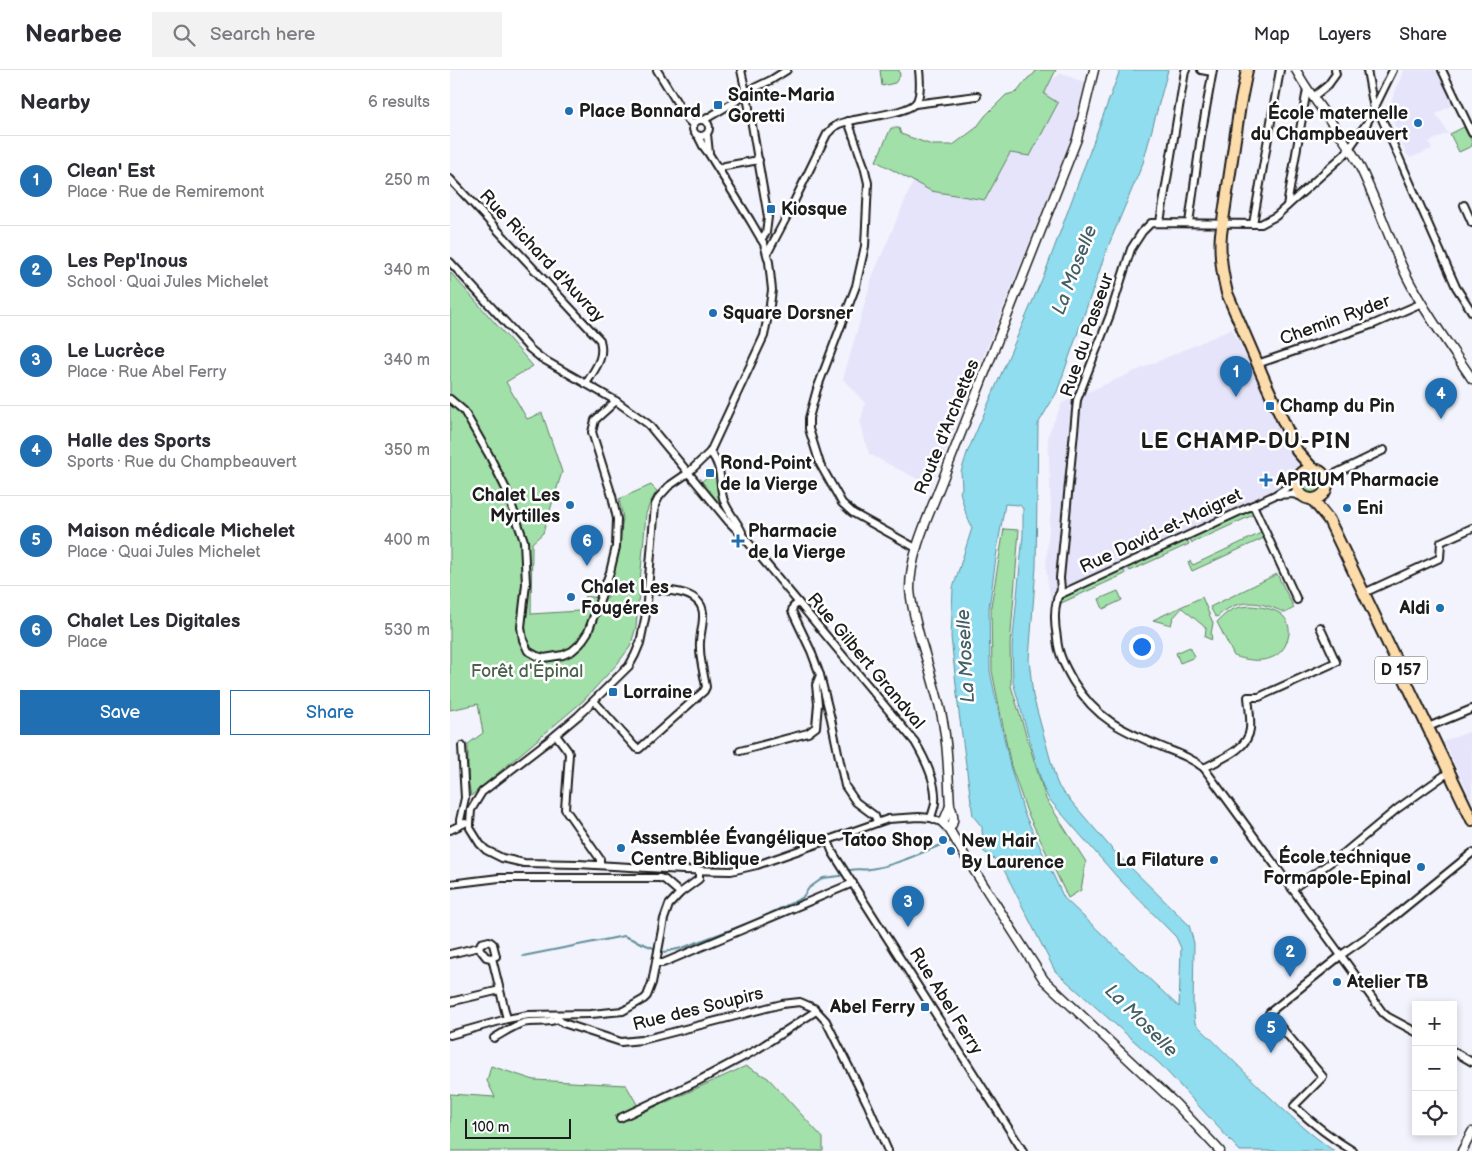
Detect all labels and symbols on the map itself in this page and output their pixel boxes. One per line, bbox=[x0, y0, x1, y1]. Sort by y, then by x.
place label: Sainte-Maria Goretti bbox=[728, 85, 835, 127]
marker: Sainte-Maria Goretti bbox=[712, 99, 724, 111]
place label: Place Bonnard bbox=[579, 101, 701, 122]
place label: École maternelle du Champbeauvert bbox=[1251, 101, 1408, 145]
marker: Place Bonnard bbox=[563, 105, 575, 117]
marker: École maternelle du Champbeauvert bbox=[1412, 117, 1424, 129]
street label: Rue Richard d'Auvray bbox=[475, 185, 609, 327]
place label: Kiosque bbox=[781, 199, 847, 220]
marker: Kiosque bbox=[765, 203, 777, 215]
water label: La Moselle bbox=[1047, 222, 1103, 318]
street label: Rue du Passeur bbox=[1056, 270, 1118, 400]
street label: Chemin Ryder bbox=[1277, 290, 1393, 350]
place label: Square Dorsner bbox=[723, 303, 854, 324]
marker: Square Dorsner bbox=[707, 307, 719, 319]
street label: Route d'Archettes bbox=[910, 356, 984, 498]
pin: 1 bbox=[1220, 356, 1252, 397]
pin: 4 bbox=[1425, 378, 1457, 419]
place label: Champ du Pin bbox=[1280, 396, 1395, 417]
marker: Champ du Pin bbox=[1264, 400, 1276, 412]
district label: LE CHAMP-DU-PIN bbox=[1140, 428, 1352, 455]
place label: Rond-Point de la Vierge bbox=[720, 453, 818, 495]
marker: Rond-Point de la Vierge bbox=[704, 467, 716, 479]
place label: APRIUM Pharmacie bbox=[1275, 470, 1439, 491]
marker: APRIUM Pharmacie bbox=[1260, 474, 1272, 486]
street label: Rue David-et-Maigret bbox=[1077, 484, 1246, 578]
place label: Chalet Les Myrtilles bbox=[472, 485, 560, 527]
place label: Eni bbox=[1357, 498, 1383, 519]
marker: Chalet Les Myrtilles bbox=[564, 499, 576, 511]
marker: Eni bbox=[1341, 502, 1353, 514]
place label: Pharmacie de la Vierge bbox=[748, 521, 846, 563]
pin: 6 bbox=[571, 525, 603, 566]
marker: Pharmacie de la Vierge bbox=[732, 535, 744, 547]
place label: Chalet Les Fougéres bbox=[581, 577, 669, 619]
street label: Rue Gilbert Grandval bbox=[803, 589, 929, 733]
marker: Chalet Les Fougéres bbox=[565, 591, 577, 603]
place label: Aldi bbox=[1399, 598, 1430, 619]
marker: Aldi bbox=[1434, 602, 1446, 614]
water label: La Moselle bbox=[952, 609, 980, 703]
your location bbox=[1129, 634, 1155, 660]
road number: D 157 bbox=[1375, 656, 1427, 684]
park label: Forêt d'Épinal bbox=[471, 659, 583, 682]
place label: Lorraine bbox=[623, 682, 692, 703]
marker: Lorraine bbox=[607, 686, 619, 698]
place label: Assemblée Évangélique Centre Biblique bbox=[630, 826, 826, 870]
place label: Tatoo Shop bbox=[842, 830, 933, 851]
place label: New Hair By Laurence bbox=[961, 831, 1064, 873]
marker: Tatoo Shop bbox=[937, 834, 949, 846]
marker: Assemblée Évangélique Centre Biblique bbox=[615, 842, 627, 854]
marker: New Hair By Laurence bbox=[945, 845, 957, 857]
place label: École technique Formapole-Epinal bbox=[1263, 845, 1411, 889]
place label: La Filature bbox=[1116, 850, 1204, 871]
marker: La Filature bbox=[1208, 854, 1220, 866]
marker: École technique Formapole-Epinal bbox=[1415, 861, 1427, 873]
pin: 3 bbox=[892, 886, 924, 927]
pin: 2 bbox=[1274, 936, 1306, 977]
street label: Rue Abel Ferry bbox=[905, 944, 988, 1059]
place label: Atelier TB bbox=[1346, 972, 1429, 993]
marker: Atelier TB bbox=[1331, 976, 1343, 988]
water label: La Moselle bbox=[1100, 980, 1182, 1062]
street label: Rue des Soupirs bbox=[631, 983, 766, 1035]
place label: Abel Ferry bbox=[829, 997, 916, 1018]
marker: Abel Ferry bbox=[919, 1001, 931, 1013]
pin: 5 bbox=[1255, 1012, 1287, 1053]
scale bar bbox=[465, 1116, 571, 1139]

